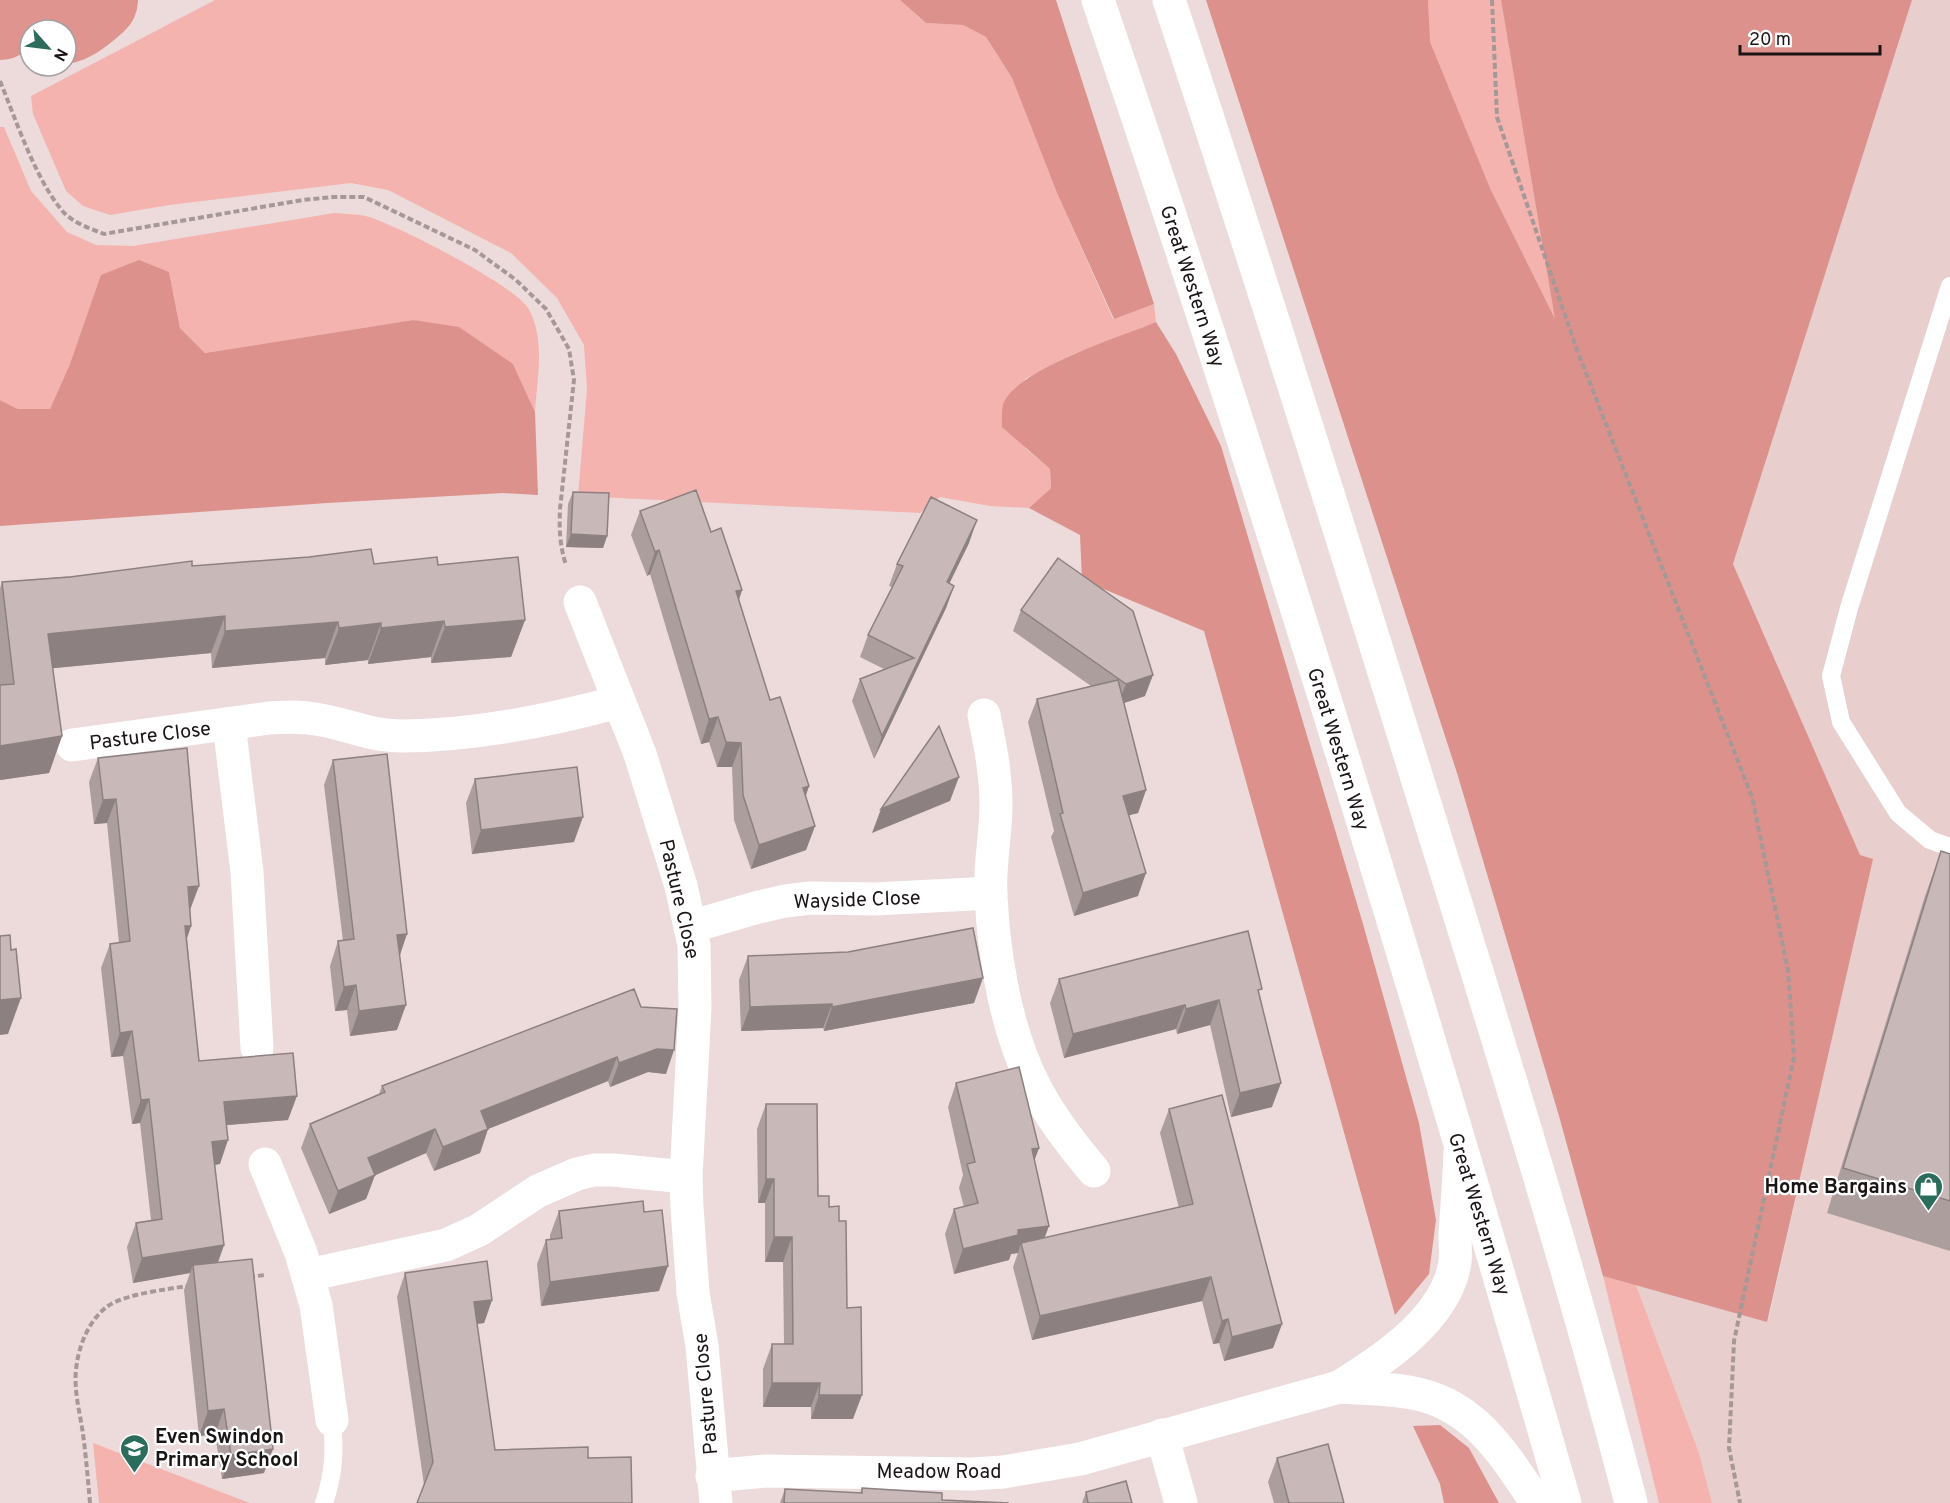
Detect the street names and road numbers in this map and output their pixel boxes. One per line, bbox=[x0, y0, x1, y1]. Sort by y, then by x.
street label: Great Western Way bbox=[1153, 202, 1230, 371]
street label: Great Western Way bbox=[1300, 665, 1374, 834]
street label: Pasture Close bbox=[88, 717, 212, 757]
street label: Pasture Close bbox=[652, 837, 704, 962]
street label: Wayside Close bbox=[793, 886, 921, 916]
street label: Great Western Way bbox=[1441, 1130, 1515, 1299]
street label: Pasture Close bbox=[689, 1332, 725, 1456]
street label: Meadow Road bbox=[876, 1460, 1002, 1486]

